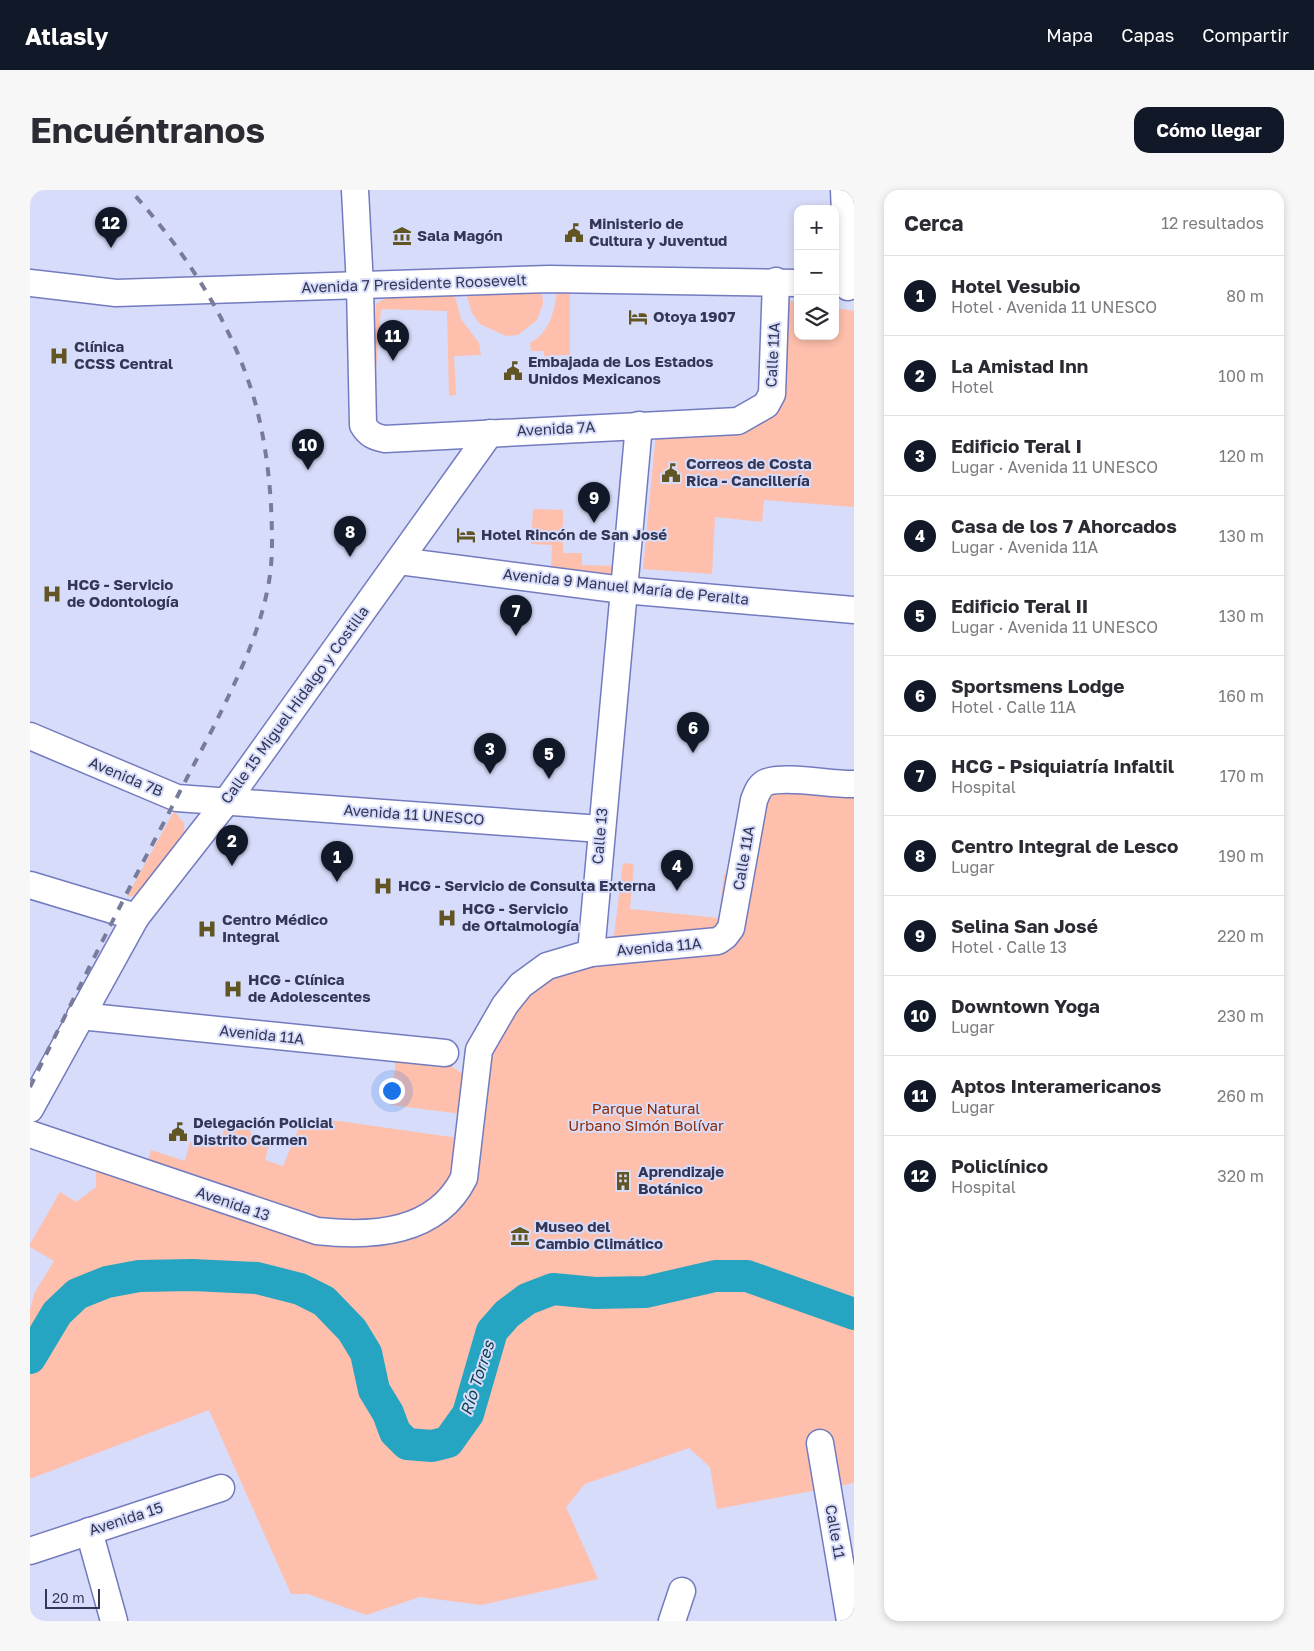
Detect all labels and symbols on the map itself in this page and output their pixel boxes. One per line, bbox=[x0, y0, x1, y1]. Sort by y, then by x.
pin: 12 bbox=[95, 207, 127, 248]
place label: Ministerio de Cultura y Juventud bbox=[589, 214, 727, 249]
public building icon: Ministerio de Cultura y Juventud bbox=[563, 222, 585, 244]
museum icon: Sala Magón bbox=[391, 225, 413, 247]
place label: Sala Magón bbox=[417, 226, 503, 244]
street label: Avenida 7 Presidente Roosevelt bbox=[301, 270, 527, 296]
hotel icon: Otoya 1907 bbox=[627, 306, 649, 328]
place label: Otoya 1907 bbox=[653, 307, 735, 325]
pin: 11 bbox=[377, 320, 409, 361]
street label: Calle 11A bbox=[761, 322, 783, 388]
place label: Clínica CCSS Central bbox=[74, 337, 173, 372]
hospital icon: Clínica CCSS Central bbox=[48, 345, 70, 367]
place label: Embajada de Los Estados Unidos Mexicanos bbox=[528, 352, 713, 387]
public building icon: Embajada de Los Estados Unidos Mexicanos bbox=[502, 360, 524, 382]
street label: Avenida 7A bbox=[516, 417, 596, 439]
pin: 10 bbox=[292, 429, 324, 470]
place label: Correos de Costa Rica - Cancillería bbox=[686, 454, 812, 489]
public building icon: Correos de Costa Rica - Cancillería bbox=[660, 462, 682, 484]
pin: 9 bbox=[578, 482, 610, 523]
pin: 8 bbox=[334, 516, 366, 557]
hotel icon: Hotel Rincón de San José bbox=[455, 524, 477, 546]
place label: Hotel Rincón de San José bbox=[481, 525, 667, 543]
street label: Avenida 9 Manuel María de Peralta bbox=[502, 564, 750, 608]
place label: HCG - Servicio de Odontología bbox=[67, 575, 179, 610]
hospital icon: HCG - Servicio de Odontología bbox=[41, 583, 63, 605]
pin: 7 bbox=[500, 595, 532, 636]
street label: Calle 15 Miguel Hidalgo y Costilla bbox=[216, 602, 372, 807]
pin: 6 bbox=[677, 712, 709, 753]
pin: 3 bbox=[474, 733, 506, 774]
pin: 5 bbox=[533, 738, 565, 779]
street label: Avenida 7B bbox=[87, 752, 166, 800]
street label: Avenida 11 UNESCO bbox=[343, 800, 485, 828]
street label: Calle 13 bbox=[588, 807, 610, 865]
street label: Calle 11A bbox=[728, 824, 758, 891]
pin: 2 bbox=[216, 825, 248, 866]
pin: 1 bbox=[321, 841, 353, 882]
pin: 4 bbox=[661, 850, 693, 891]
hospital icon: HCG - Servicio de Consulta Externa bbox=[372, 875, 394, 897]
place label: HCG - Servicio de Consulta Externa bbox=[398, 876, 656, 894]
place label: HCG - Servicio de Oftalmología bbox=[462, 899, 579, 934]
hospital icon: HCG - Servicio de Oftalmología bbox=[436, 907, 458, 929]
place label: Centro Médico Integral bbox=[222, 910, 328, 945]
hospital icon: Centro Médico Integral bbox=[196, 918, 218, 940]
street label: Avenida 11A bbox=[616, 933, 702, 959]
place label: HCG - Clínica de Adolescentes bbox=[248, 970, 371, 1005]
hospital icon: HCG - Clínica de Adolescentes bbox=[222, 978, 244, 1000]
street label: Avenida 11A bbox=[219, 1021, 305, 1047]
your location bbox=[379, 1078, 405, 1104]
park label: Parque Natural Urbano Simón Bolívar bbox=[568, 1099, 724, 1134]
place label: Delegación Policial Distrito Carmen bbox=[193, 1113, 333, 1148]
public building icon: Delegación Policial Distrito Carmen bbox=[167, 1121, 189, 1143]
place label: Aprendizaje Botánico bbox=[638, 1162, 724, 1197]
building icon: Aprendizaje Botánico bbox=[612, 1170, 634, 1192]
street label: Avenida 13 bbox=[194, 1182, 273, 1224]
place label: Museo del Cambio Climático bbox=[535, 1217, 663, 1252]
museum icon: Museo del Cambio Climático bbox=[509, 1225, 531, 1247]
water label: Río Torres bbox=[456, 1337, 499, 1418]
street label: Avenida 15 bbox=[86, 1498, 165, 1538]
street label: Calle 11 bbox=[822, 1503, 850, 1561]
scale bar bbox=[45, 1586, 100, 1609]

